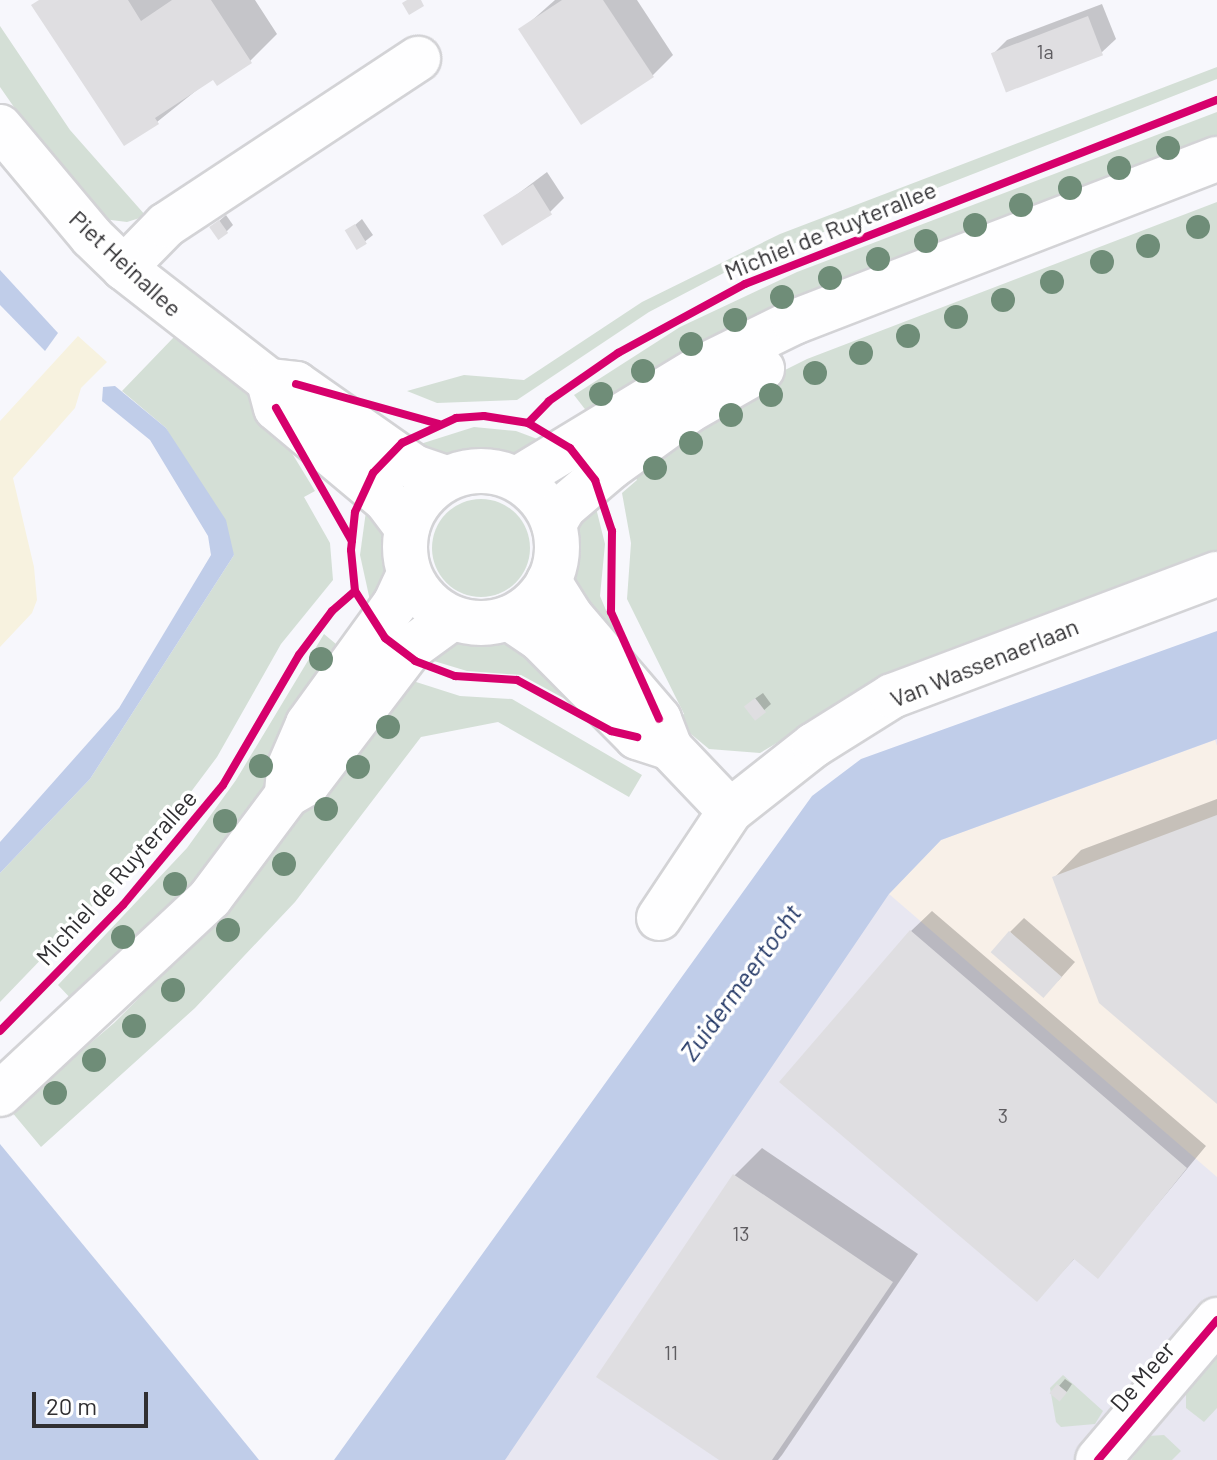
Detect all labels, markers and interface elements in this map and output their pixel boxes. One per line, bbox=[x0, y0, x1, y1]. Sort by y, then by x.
house number: 1a bbox=[1036, 39, 1054, 63]
street label: Michiel de Ruyterallee bbox=[720, 174, 940, 286]
street label: Piet Heinallee bbox=[64, 204, 188, 322]
street label: Van Wassenaerlaan bbox=[886, 611, 1082, 713]
street label: Michiel de Ruyterallee bbox=[30, 783, 202, 971]
water label: Zuidermeertocht bbox=[673, 898, 807, 1066]
house number: 3 bbox=[998, 1103, 1008, 1127]
house number: 13 bbox=[732, 1221, 750, 1245]
street label: De Meer bbox=[1104, 1335, 1180, 1417]
house number: 11 bbox=[664, 1340, 678, 1364]
scale bar bbox=[36, 1376, 152, 1426]
text: 20 m bbox=[46, 1391, 97, 1420]

